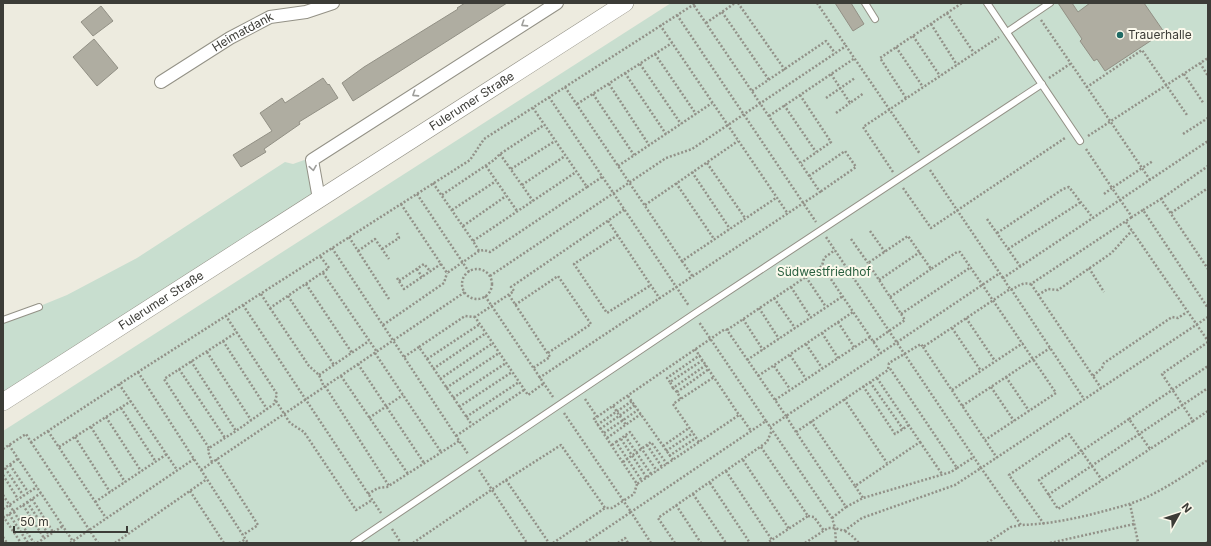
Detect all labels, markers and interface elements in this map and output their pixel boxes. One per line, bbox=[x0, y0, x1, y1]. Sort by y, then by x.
street label: Heimatdank bbox=[209, 8, 276, 54]
one-way arrow bbox=[522, 19, 529, 26]
place label: Trauerhalle bbox=[1128, 27, 1192, 42]
marker: Trauerhalle bbox=[1115, 30, 1125, 40]
street label: Fulerumer Straße bbox=[426, 68, 517, 134]
one-way arrow bbox=[412, 89, 419, 97]
one-way arrow bbox=[308, 165, 317, 171]
park label: Südwestfriedhof bbox=[777, 264, 871, 279]
street label: Fulerumer Straße bbox=[116, 267, 206, 333]
north arrow bbox=[1159, 494, 1199, 534]
text: N bbox=[1179, 500, 1195, 515]
scale bar bbox=[14, 508, 127, 534]
text: 50 m bbox=[20, 514, 49, 529]

